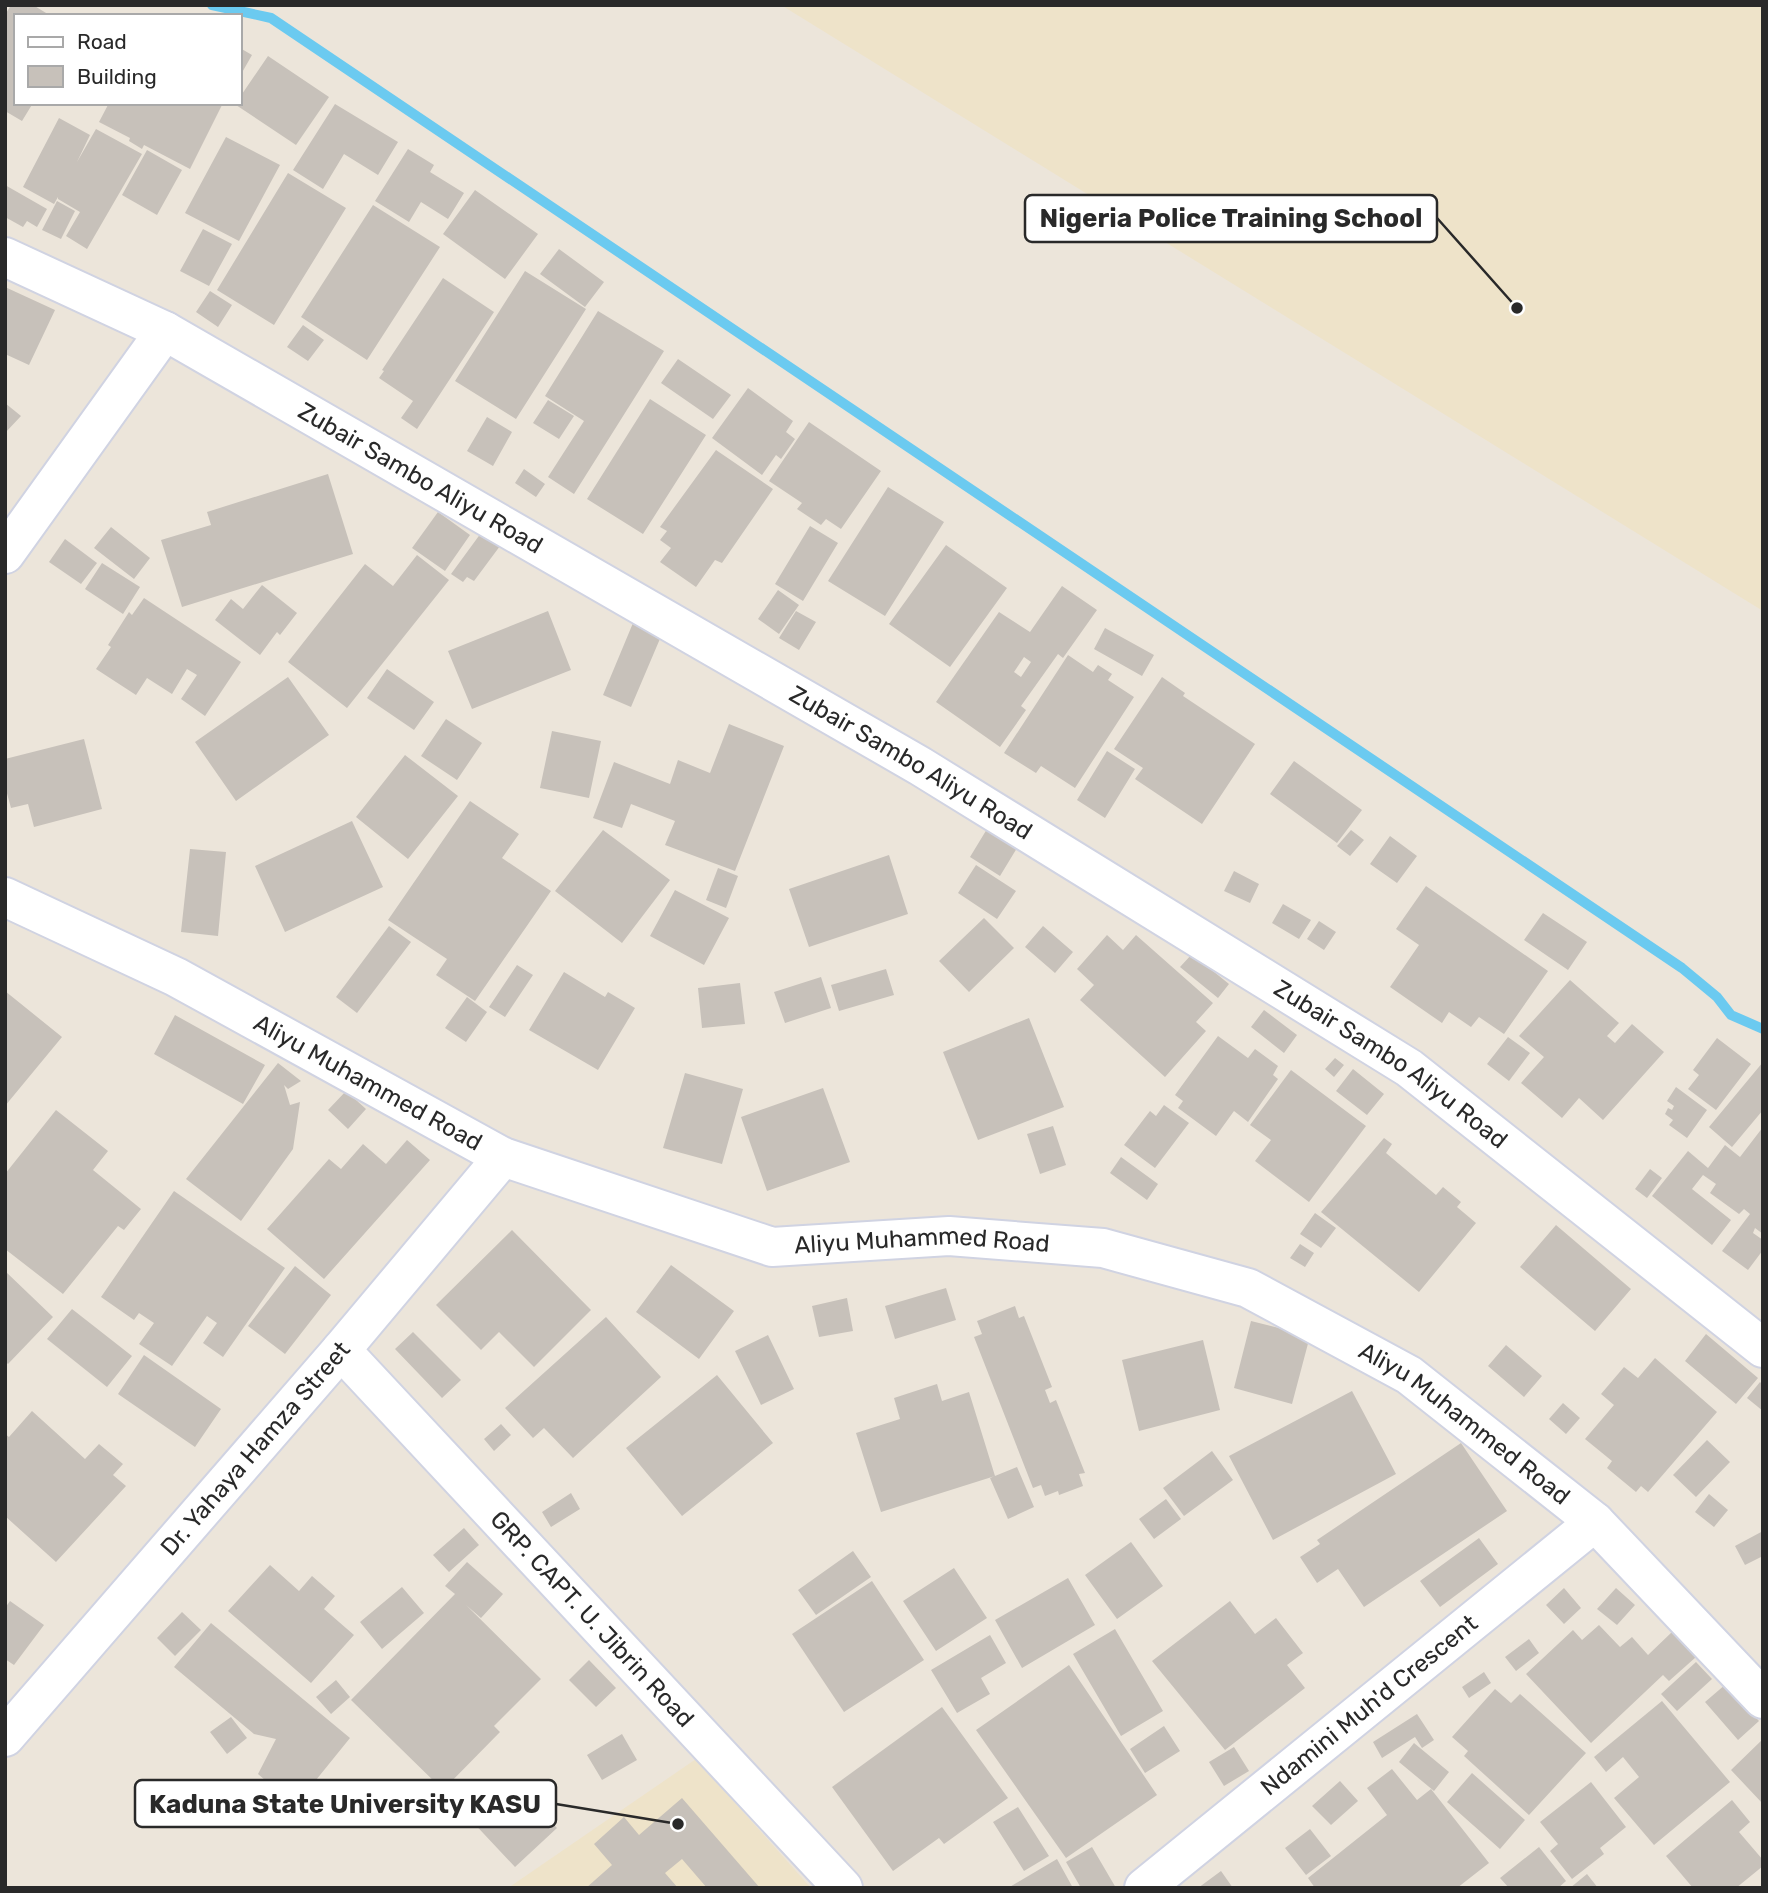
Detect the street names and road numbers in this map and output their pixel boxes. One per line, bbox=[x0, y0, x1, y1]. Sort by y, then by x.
street label: Zubair Sambo Aliyu Road bbox=[293, 397, 548, 559]
street label: Zubair Sambo Aliyu Road bbox=[785, 680, 1037, 846]
street label: Zubair Sambo Aliyu Road bbox=[1269, 974, 1513, 1154]
street label: Aliyu Muhammed Road bbox=[249, 1009, 487, 1157]
street label: Aliyu Muhammed Road bbox=[793, 1221, 1051, 1260]
street label: Dr. Yahaya Hamza Street bbox=[155, 1336, 356, 1561]
street label: Aliyu Muhammed Road bbox=[1354, 1337, 1575, 1511]
street label: GRP. CAPT. U. Jibrin Road bbox=[485, 1505, 700, 1733]
street label: Ndamini Muh'd Crescent bbox=[1255, 1609, 1483, 1801]

